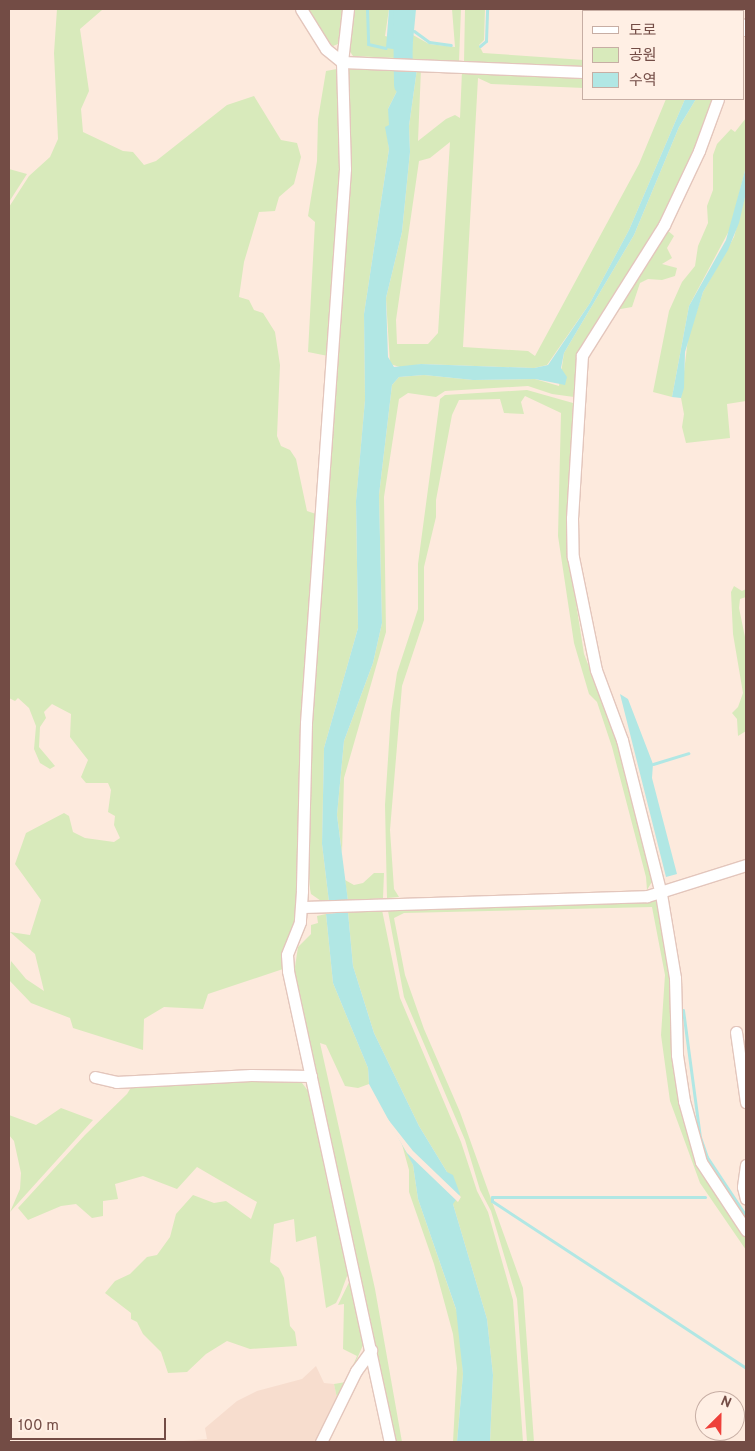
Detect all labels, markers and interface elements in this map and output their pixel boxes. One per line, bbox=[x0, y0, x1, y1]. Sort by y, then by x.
legend bbox=[582, 10, 745, 100]
text: 도로 bbox=[629, 22, 657, 41]
text: 공원 bbox=[629, 47, 657, 66]
text: 수역 bbox=[629, 72, 657, 91]
north arrow bbox=[695, 1391, 745, 1441]
text: N bbox=[718, 1393, 734, 1412]
scale bar bbox=[12, 1408, 169, 1440]
text: 100 m bbox=[18, 1417, 59, 1436]

